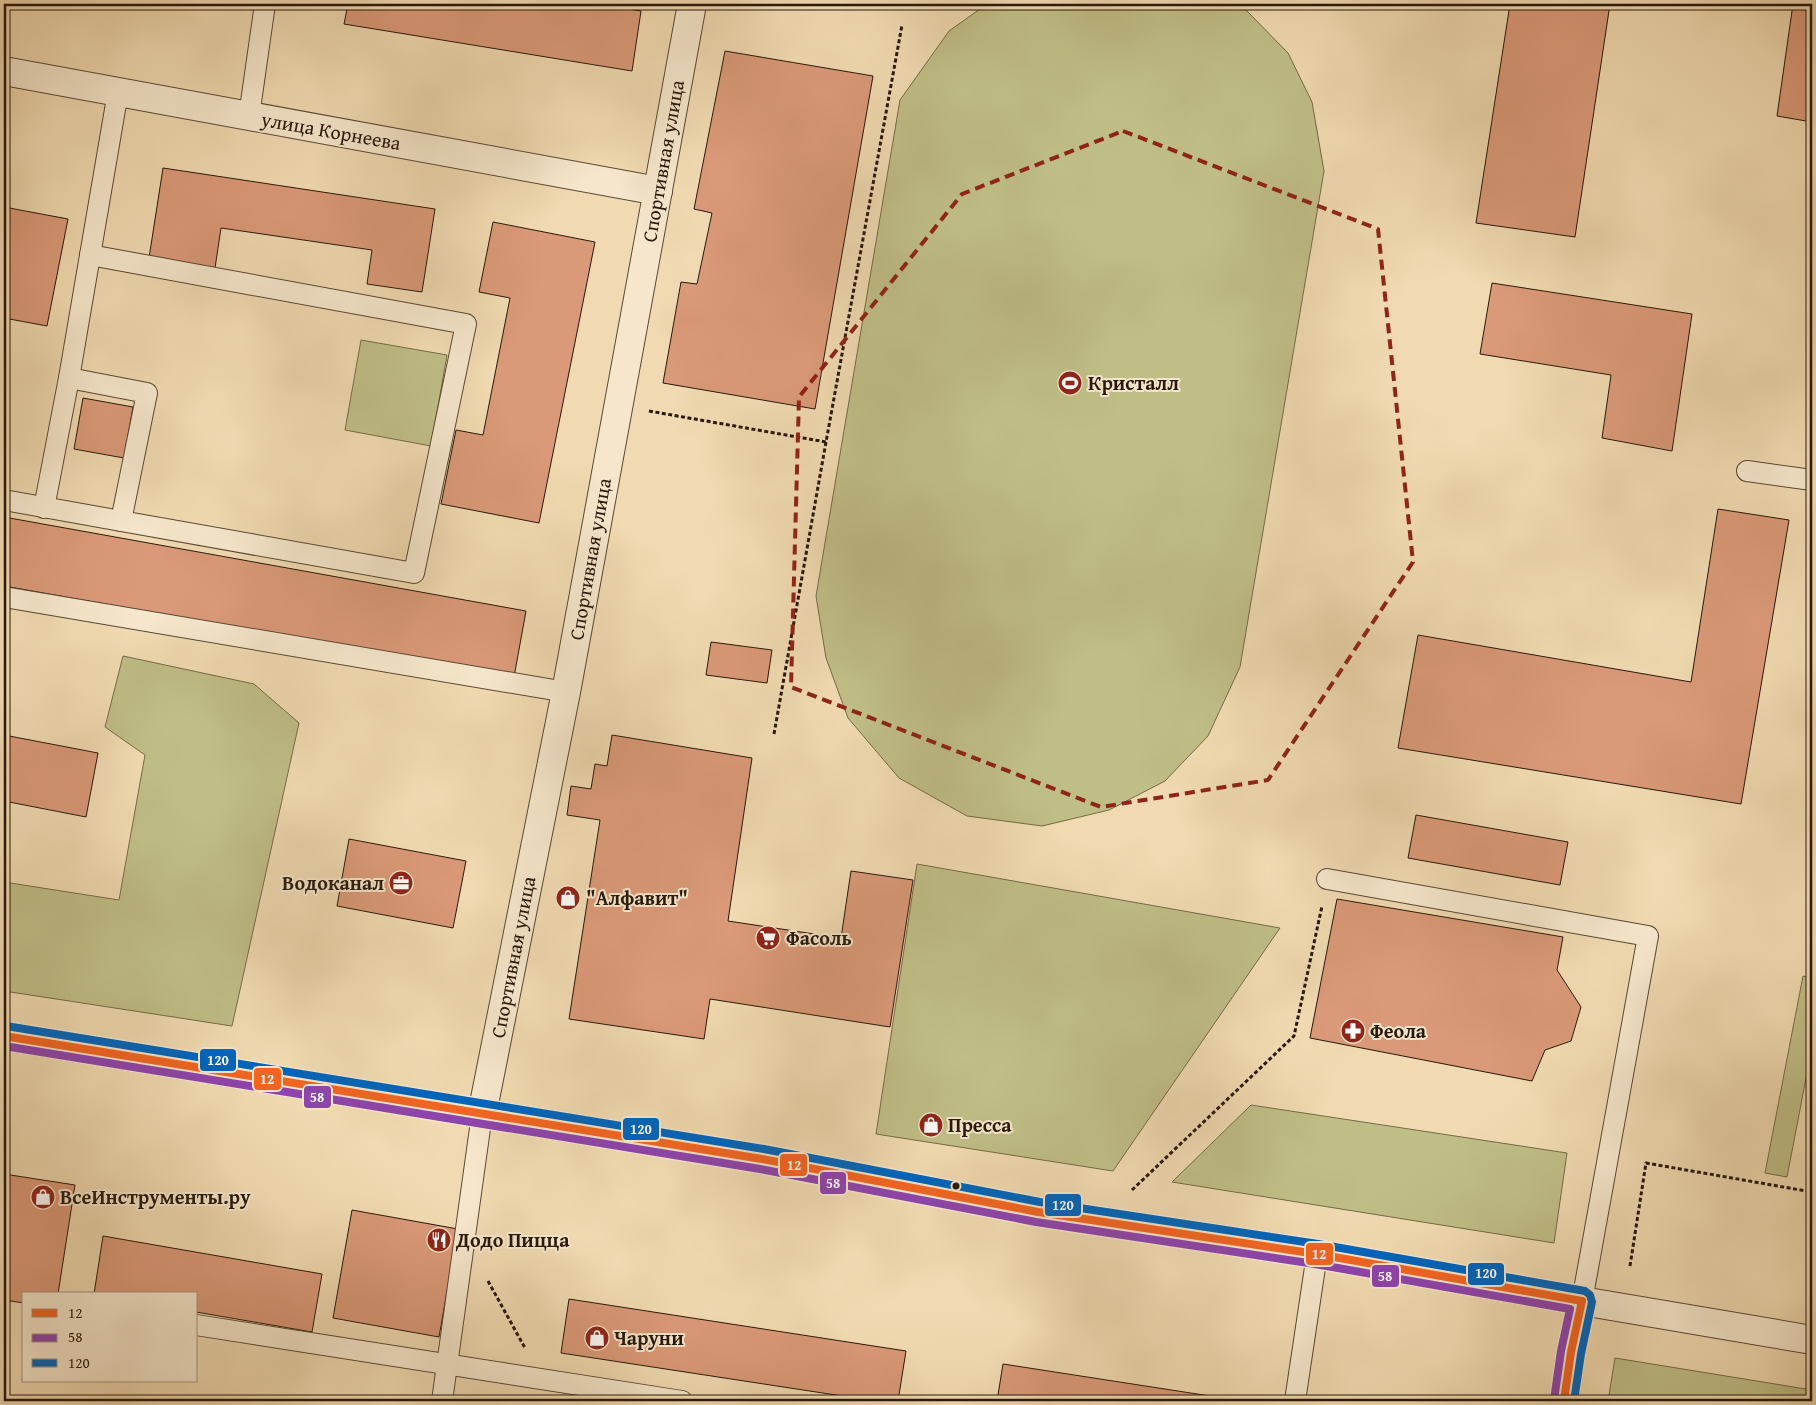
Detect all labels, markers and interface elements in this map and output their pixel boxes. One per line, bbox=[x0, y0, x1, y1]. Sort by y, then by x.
street label: Спортивная улица bbox=[634, 77, 691, 244]
street label: улица Корнеева bbox=[258, 104, 404, 157]
place label: Кристалл bbox=[1088, 368, 1179, 397]
sports icon: Кристалл bbox=[1057, 370, 1083, 396]
street label: Спортивная улица bbox=[561, 475, 618, 642]
place label: Водоканал bbox=[282, 868, 384, 897]
office icon: Водоканал bbox=[388, 870, 414, 896]
street label: Спортивная улица bbox=[483, 873, 542, 1040]
place label: "Алфавит" bbox=[586, 883, 688, 912]
shop icon: "Алфавит" bbox=[555, 885, 581, 911]
place label: Фасоль bbox=[786, 923, 852, 952]
supermarket icon: Фасоль bbox=[755, 925, 781, 951]
place label: Феола bbox=[1370, 1016, 1427, 1045]
pharmacy icon: Феола bbox=[1340, 1018, 1366, 1044]
line badge: 120 bbox=[199, 1048, 237, 1072]
text: 120 bbox=[207, 1050, 229, 1070]
line badge: 12 bbox=[253, 1067, 282, 1091]
text: 12 bbox=[260, 1069, 274, 1089]
line badge: 58 bbox=[303, 1085, 332, 1109]
text: 58 bbox=[310, 1087, 324, 1107]
place label: Пресса bbox=[948, 1110, 1012, 1139]
shop icon: Пресса bbox=[918, 1112, 944, 1138]
line badge: 120 bbox=[622, 1117, 660, 1141]
text: 120 bbox=[630, 1119, 652, 1139]
line badge: 12 bbox=[779, 1153, 808, 1177]
text: 12 bbox=[787, 1155, 801, 1175]
line badge: 58 bbox=[819, 1171, 847, 1195]
text: 58 bbox=[826, 1173, 840, 1193]
unlabelled marker bbox=[951, 1181, 961, 1191]
place label: ВсеИнструменты.ру bbox=[60, 1182, 251, 1211]
shop icon: ВсеИнструменты.ру bbox=[30, 1184, 56, 1210]
line badge: 120 bbox=[1044, 1193, 1082, 1217]
text: 120 bbox=[1052, 1195, 1074, 1215]
place label: Додо Пицца bbox=[455, 1225, 570, 1254]
restaurant icon: Додо Пицца bbox=[426, 1227, 452, 1253]
line badge: 12 bbox=[1305, 1242, 1334, 1266]
text: 12 bbox=[1312, 1244, 1326, 1264]
line badge: 120 bbox=[1467, 1262, 1505, 1286]
text: 120 bbox=[1475, 1263, 1497, 1283]
line badge: 58 bbox=[1371, 1264, 1400, 1288]
text: 58 bbox=[1378, 1266, 1392, 1286]
legend bbox=[22, 1292, 198, 1382]
text: 12 bbox=[68, 1302, 82, 1323]
place label: Чаруни bbox=[614, 1323, 684, 1352]
shop icon: Чаруни bbox=[584, 1325, 610, 1351]
text: 58 bbox=[68, 1326, 82, 1347]
text: 120 bbox=[68, 1352, 90, 1373]

